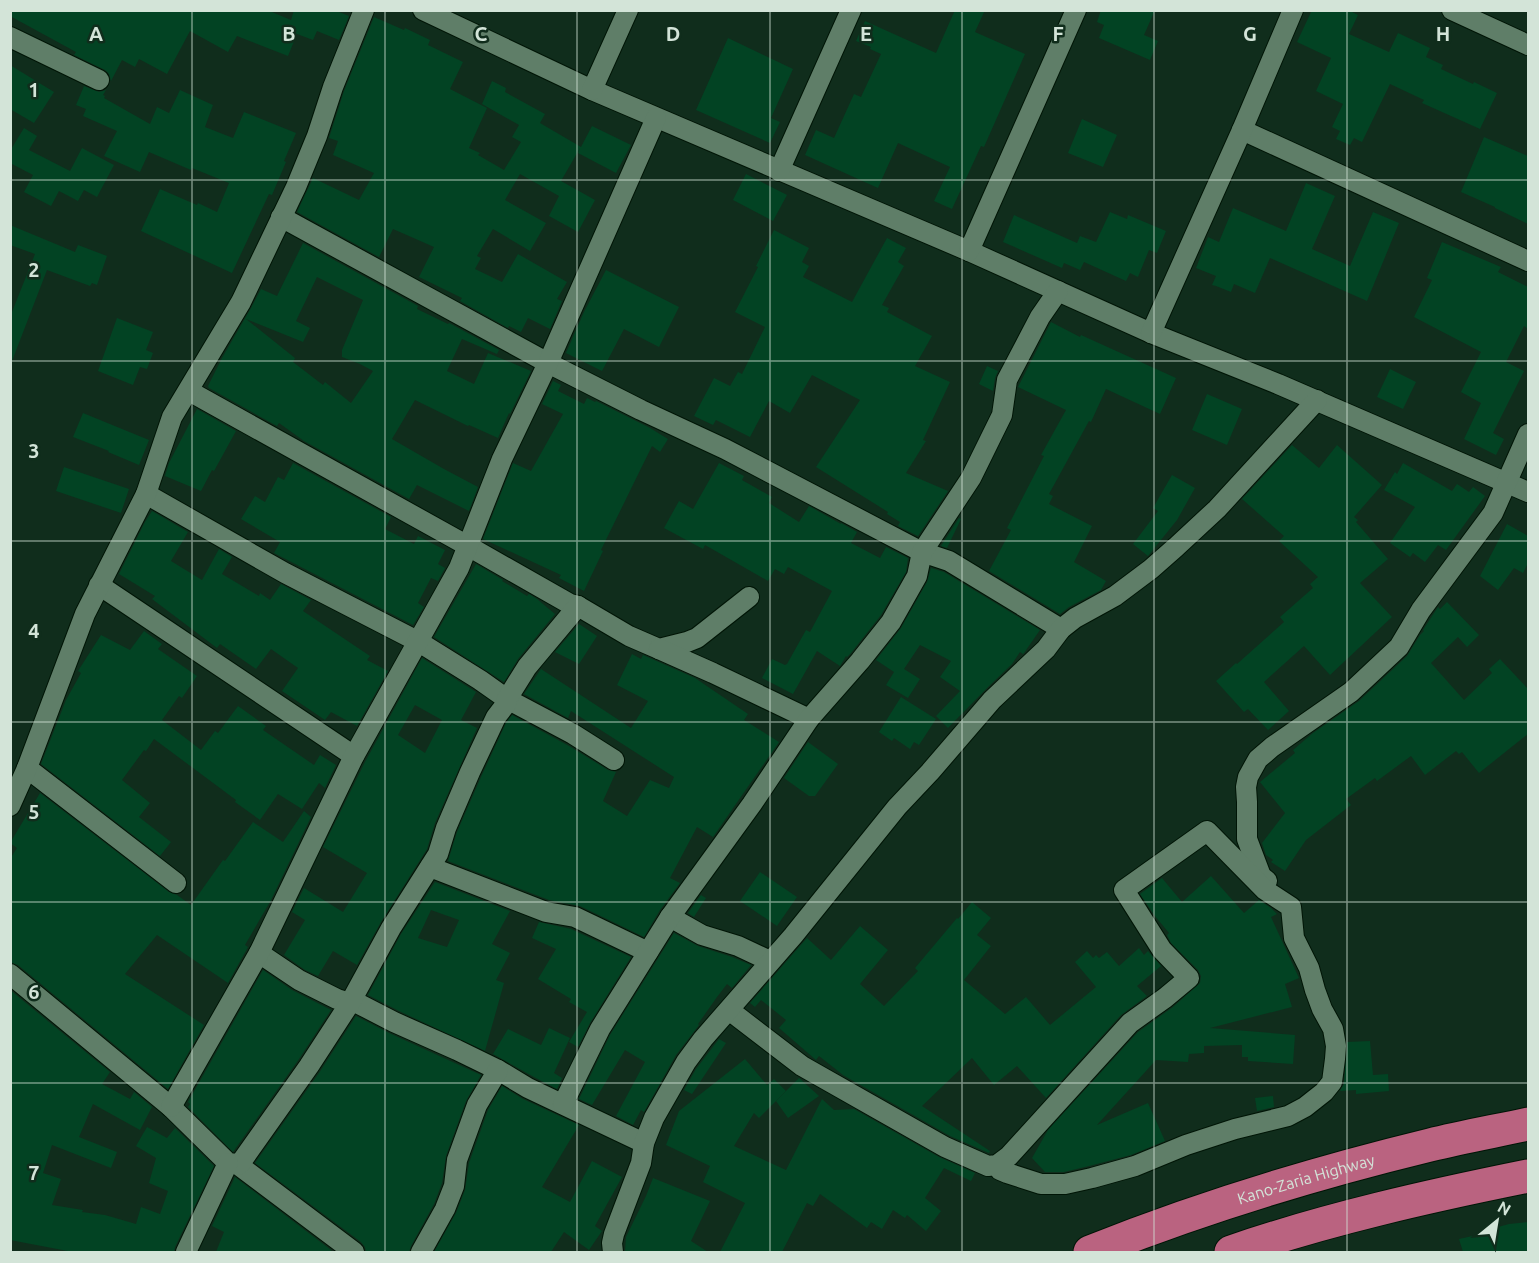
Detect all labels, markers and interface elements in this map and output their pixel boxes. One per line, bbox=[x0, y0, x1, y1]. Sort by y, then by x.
text: A bbox=[89, 22, 103, 45]
text: B bbox=[282, 22, 296, 45]
text: C bbox=[475, 22, 488, 45]
text: D bbox=[666, 22, 680, 45]
text: E bbox=[860, 22, 872, 45]
text: F bbox=[1052, 22, 1064, 45]
text: G bbox=[1243, 22, 1257, 45]
text: H bbox=[1436, 22, 1450, 45]
text: 1 bbox=[28, 78, 40, 101]
text: 2 bbox=[28, 258, 40, 281]
text: 3 bbox=[28, 439, 40, 462]
text: 4 bbox=[28, 619, 40, 642]
text: 5 bbox=[28, 800, 40, 823]
text: 6 bbox=[28, 980, 40, 1003]
street label: Kano-Zaria Highway bbox=[1235, 1150, 1377, 1208]
text: 7 bbox=[28, 1161, 40, 1184]
north arrow bbox=[1467, 1191, 1527, 1251]
text: N bbox=[1495, 1197, 1514, 1219]

